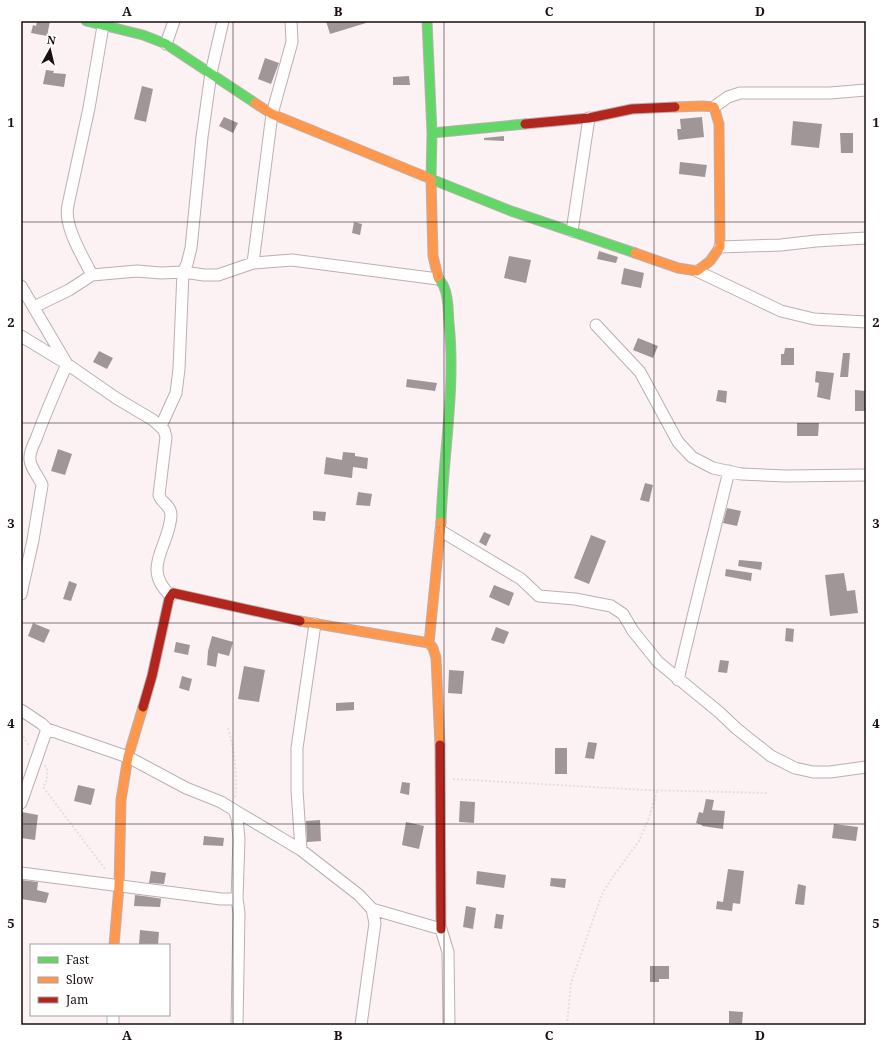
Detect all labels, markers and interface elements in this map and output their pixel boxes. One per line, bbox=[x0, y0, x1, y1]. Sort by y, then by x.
text: A bbox=[122, 2, 132, 20]
text: B bbox=[334, 2, 343, 20]
text: C bbox=[545, 2, 554, 20]
text: D bbox=[755, 2, 765, 20]
north arrow bbox=[30, 30, 70, 70]
text: N bbox=[46, 32, 57, 48]
text: 1 bbox=[7, 113, 15, 131]
text: 1 bbox=[872, 113, 880, 131]
text: 2 bbox=[7, 313, 15, 331]
text: 2 bbox=[872, 313, 880, 331]
text: 3 bbox=[7, 514, 15, 532]
text: 3 bbox=[872, 514, 880, 532]
text: 4 bbox=[7, 714, 15, 732]
text: 4 bbox=[872, 714, 880, 732]
text: 5 bbox=[7, 914, 15, 932]
text: 5 bbox=[872, 914, 880, 932]
legend bbox=[30, 944, 170, 1016]
text: Fast bbox=[66, 951, 89, 968]
text: Slow bbox=[66, 971, 94, 988]
text: Jam bbox=[65, 991, 88, 1008]
text: A bbox=[122, 1026, 132, 1044]
text: B bbox=[334, 1026, 343, 1044]
text: C bbox=[545, 1026, 554, 1044]
text: D bbox=[755, 1026, 765, 1044]

